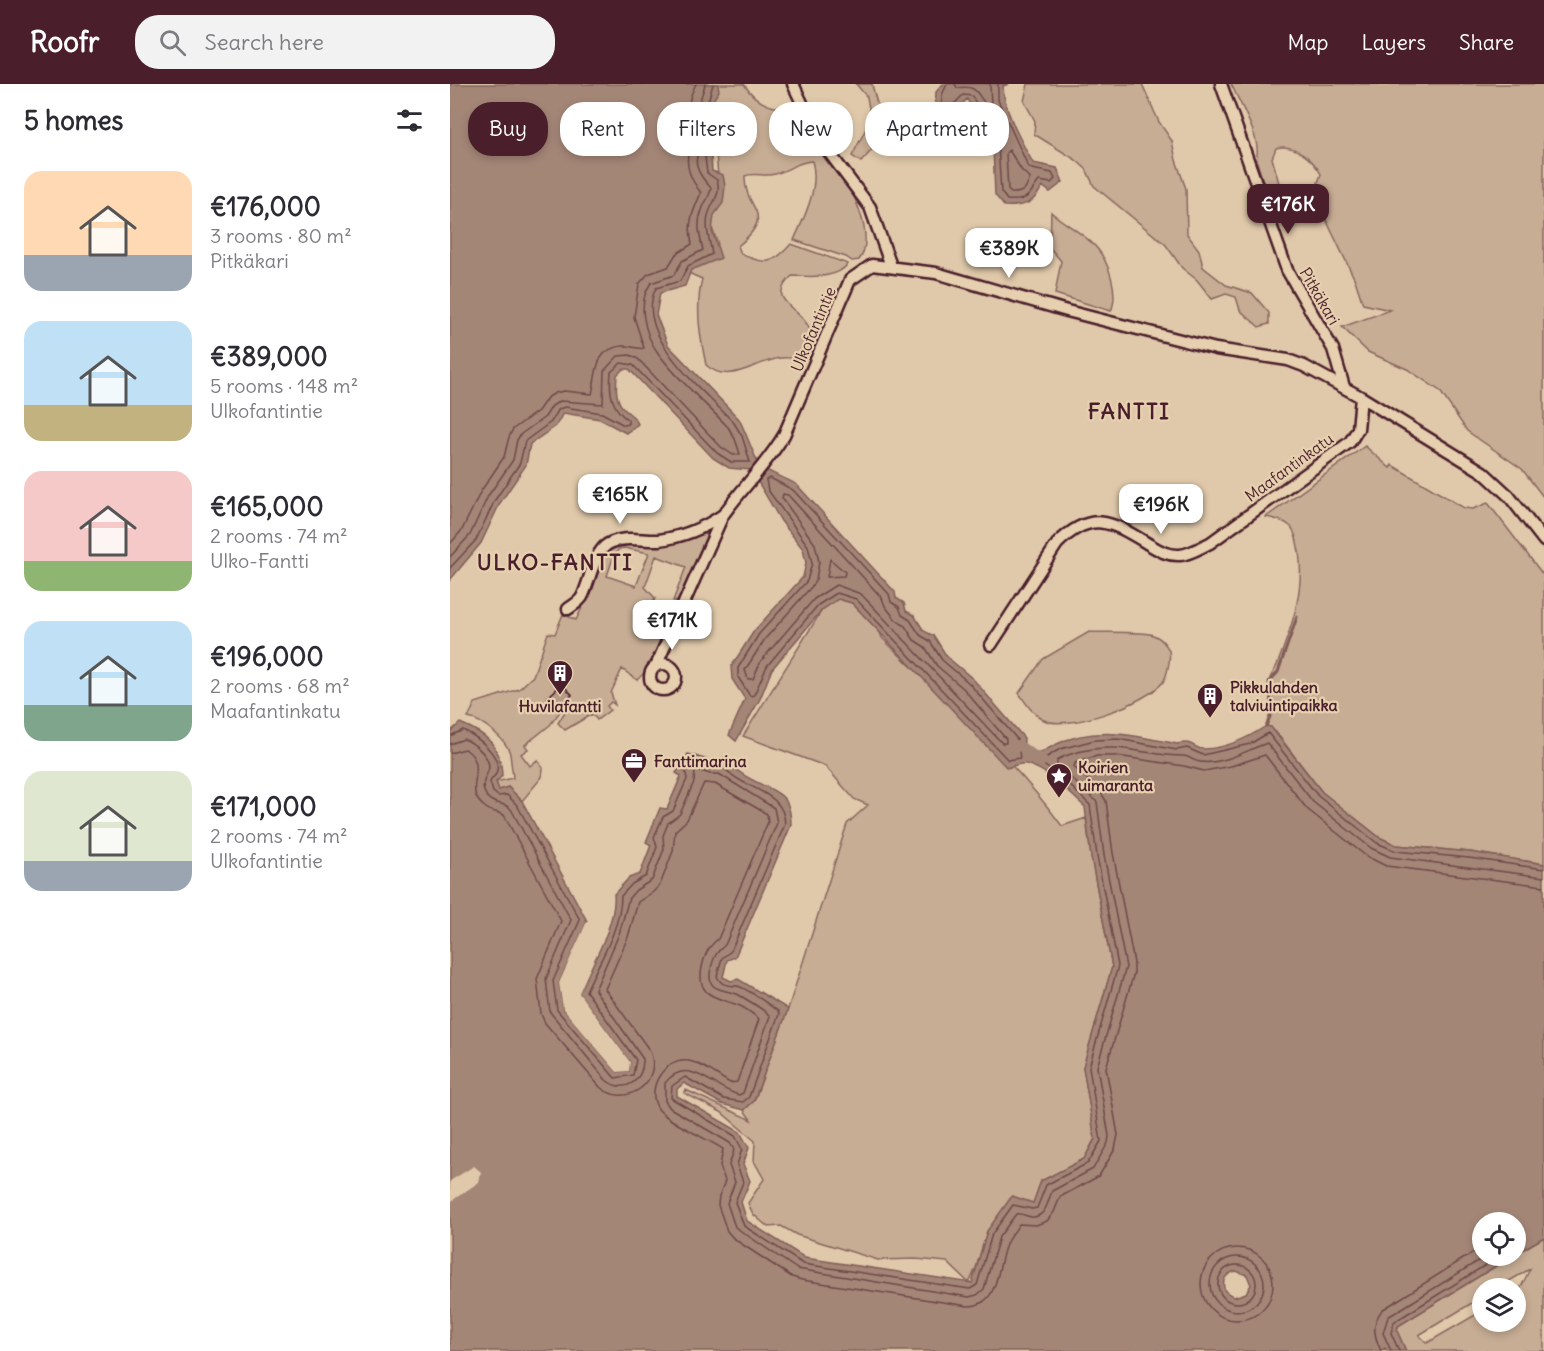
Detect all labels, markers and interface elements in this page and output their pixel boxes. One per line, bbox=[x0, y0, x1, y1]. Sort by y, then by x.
search box bbox=[135, 15, 555, 69]
text: Roofr bbox=[30, 24, 99, 60]
icon: search bbox=[156, 26, 189, 59]
text: Search here bbox=[204, 28, 324, 56]
text: Map bbox=[1288, 29, 1328, 56]
text: Layers bbox=[1361, 29, 1426, 56]
text: Share bbox=[1459, 29, 1514, 56]
chip: Buy bbox=[468, 102, 548, 156]
chip: Rent bbox=[560, 102, 645, 156]
chip: Filters bbox=[657, 102, 757, 156]
chip: New bbox=[769, 102, 853, 156]
chip: Apartment bbox=[865, 102, 1009, 156]
text: 5 homes bbox=[24, 104, 123, 137]
icon: filters bbox=[393, 104, 426, 137]
pin: €176K bbox=[1246, 184, 1330, 235]
text: €176,000 bbox=[210, 190, 321, 223]
text: €176K bbox=[1261, 191, 1315, 216]
icon: home bbox=[72, 195, 144, 267]
text: 3 rooms · 80 m² bbox=[210, 223, 352, 248]
pin: €389K bbox=[967, 228, 1051, 279]
text: €389K bbox=[979, 235, 1039, 260]
text: Pitkäkari bbox=[210, 248, 289, 273]
street label: Pitkäkari bbox=[1296, 264, 1344, 328]
street label: Ulkofantintie bbox=[786, 284, 840, 374]
text: €389,000 bbox=[210, 340, 328, 373]
icon: home bbox=[72, 345, 144, 417]
text: 5 rooms · 148 m² bbox=[210, 373, 358, 398]
district label: FANTTI bbox=[1088, 397, 1170, 425]
text: Ulkofantintie bbox=[210, 398, 323, 423]
street label: Maafantinkatu bbox=[1241, 428, 1337, 506]
pin: €165K bbox=[578, 474, 662, 525]
text: €165K bbox=[592, 481, 648, 506]
pin: €196K bbox=[1119, 484, 1203, 535]
text: €165,000 bbox=[210, 490, 324, 523]
text: €196K bbox=[1133, 491, 1189, 516]
icon: home bbox=[72, 495, 144, 567]
text: 2 rooms · 74 m² bbox=[210, 523, 347, 548]
text: Ulko-Fantti bbox=[210, 548, 309, 573]
district label: ULKO-FANTTI bbox=[477, 548, 633, 576]
pin: €171K bbox=[630, 600, 714, 651]
text: €171K bbox=[647, 607, 697, 632]
text: €196,000 bbox=[210, 640, 324, 673]
icon: home bbox=[72, 645, 144, 717]
building icon: Huvilafantti bbox=[545, 658, 575, 696]
text: 2 rooms · 68 m² bbox=[210, 673, 350, 698]
place label: Pikkulahden talviuintipaikka bbox=[1230, 677, 1338, 716]
building icon: Pikkulahden talviuintipaikka bbox=[1195, 681, 1225, 719]
place label: Huvilafantti bbox=[519, 696, 601, 716]
text: Maafantinkatu bbox=[210, 698, 341, 723]
office icon: Fanttimarina bbox=[619, 746, 649, 784]
place label: Fanttimarina bbox=[654, 751, 747, 771]
place label: Koirien uimaranta bbox=[1078, 757, 1153, 795]
place icon: Koirien uimaranta bbox=[1044, 761, 1074, 799]
text: €171,000 bbox=[210, 790, 317, 823]
icon: home bbox=[72, 795, 144, 867]
text: 2 rooms · 74 m² bbox=[210, 823, 347, 848]
text: Ulkofantintie bbox=[210, 848, 323, 873]
map controls bbox=[1472, 1212, 1526, 1332]
button: locate bbox=[1472, 1212, 1526, 1266]
button: layers bbox=[1472, 1278, 1526, 1332]

